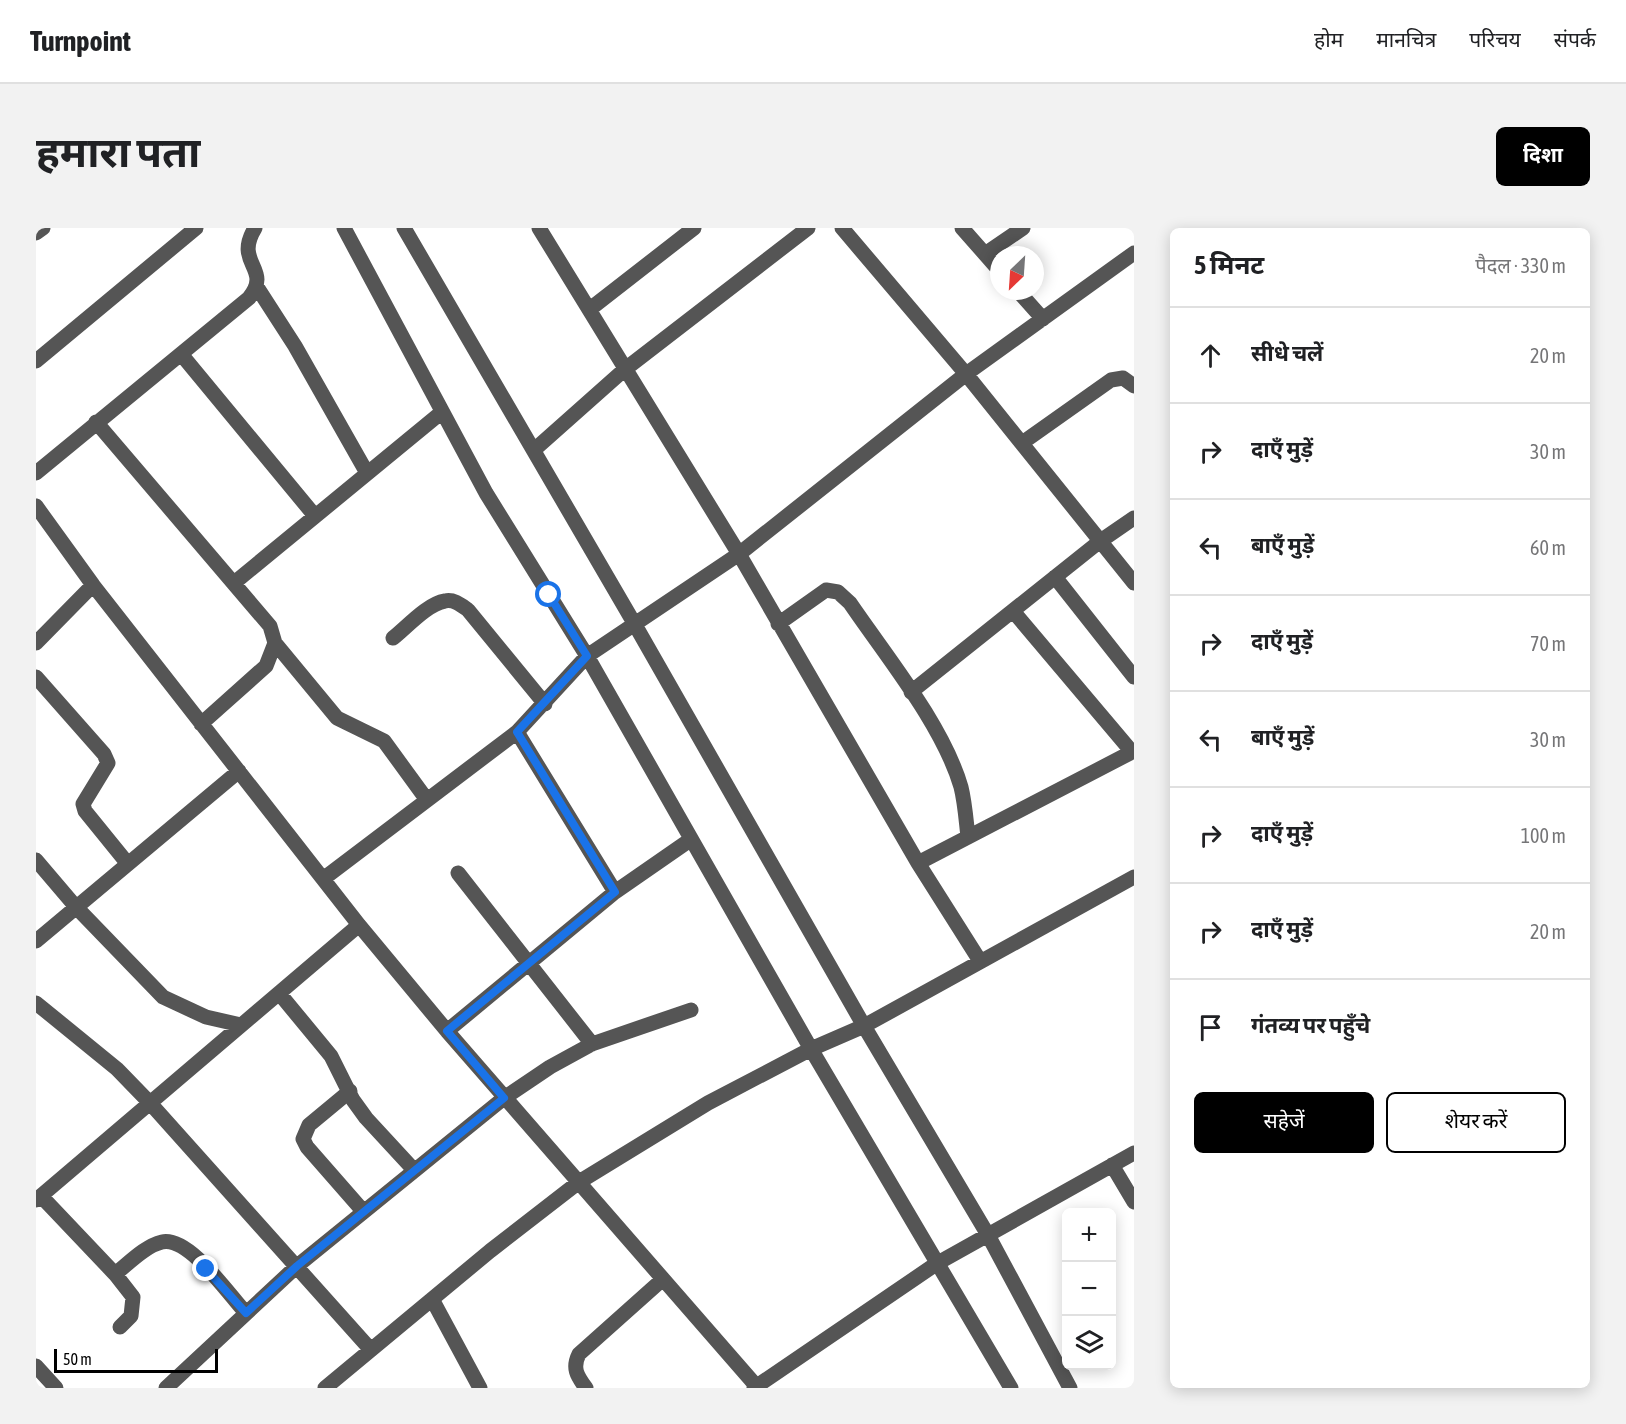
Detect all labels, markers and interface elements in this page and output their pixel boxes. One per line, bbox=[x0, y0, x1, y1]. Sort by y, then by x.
text: Turnpoint bbox=[30, 25, 131, 57]
text: होम bbox=[1314, 27, 1343, 51]
text: मानचित्र bbox=[1376, 27, 1436, 51]
text: परिचय bbox=[1469, 27, 1521, 51]
text: संपर्क bbox=[1554, 27, 1596, 51]
button: दिशा bbox=[1496, 127, 1590, 186]
text: हमारा पता bbox=[36, 128, 200, 176]
north arrow bbox=[990, 246, 1044, 300]
text: 5 मिनट bbox=[1194, 250, 1264, 280]
text: पैदल · 330 m bbox=[1475, 254, 1566, 277]
icon: ahead bbox=[1194, 339, 1227, 372]
text: सीधे चलें bbox=[1251, 340, 1323, 366]
text: 20 m bbox=[1530, 344, 1566, 367]
icon: right bbox=[1194, 435, 1227, 468]
text: दाएँ मुड़ें bbox=[1251, 436, 1313, 462]
text: 30 m bbox=[1530, 440, 1566, 463]
icon: left bbox=[1194, 531, 1227, 564]
text: बाएँ मुड़ें bbox=[1251, 532, 1314, 558]
text: 60 m bbox=[1530, 536, 1566, 559]
route start bbox=[535, 581, 561, 607]
icon: right bbox=[1194, 627, 1227, 660]
text: दाएँ मुड़ें bbox=[1251, 628, 1313, 654]
text: 70 m bbox=[1530, 632, 1566, 655]
icon: left bbox=[1194, 723, 1227, 756]
text: बाएँ मुड़ें bbox=[1251, 724, 1314, 750]
text: 30 m bbox=[1530, 728, 1566, 751]
icon: right bbox=[1194, 819, 1227, 852]
text: दाएँ मुड़ें bbox=[1251, 820, 1313, 846]
text: 100 m bbox=[1521, 824, 1566, 847]
icon: right bbox=[1194, 915, 1227, 948]
text: दाएँ मुड़ें bbox=[1251, 916, 1313, 942]
text: 20 m bbox=[1530, 920, 1566, 943]
icon: arrive bbox=[1194, 1011, 1227, 1044]
text: गंतव्य पर पहुँचे bbox=[1251, 1012, 1370, 1038]
button: सहेजें bbox=[1194, 1092, 1374, 1153]
button: शेयर करें bbox=[1386, 1092, 1566, 1153]
map controls bbox=[1062, 1208, 1116, 1370]
button: + bbox=[1062, 1208, 1116, 1262]
route end bbox=[192, 1255, 218, 1281]
button: − bbox=[1062, 1262, 1116, 1316]
button: layers bbox=[1062, 1316, 1116, 1370]
scale bar bbox=[54, 1346, 218, 1374]
text: 50 m bbox=[63, 1350, 92, 1368]

